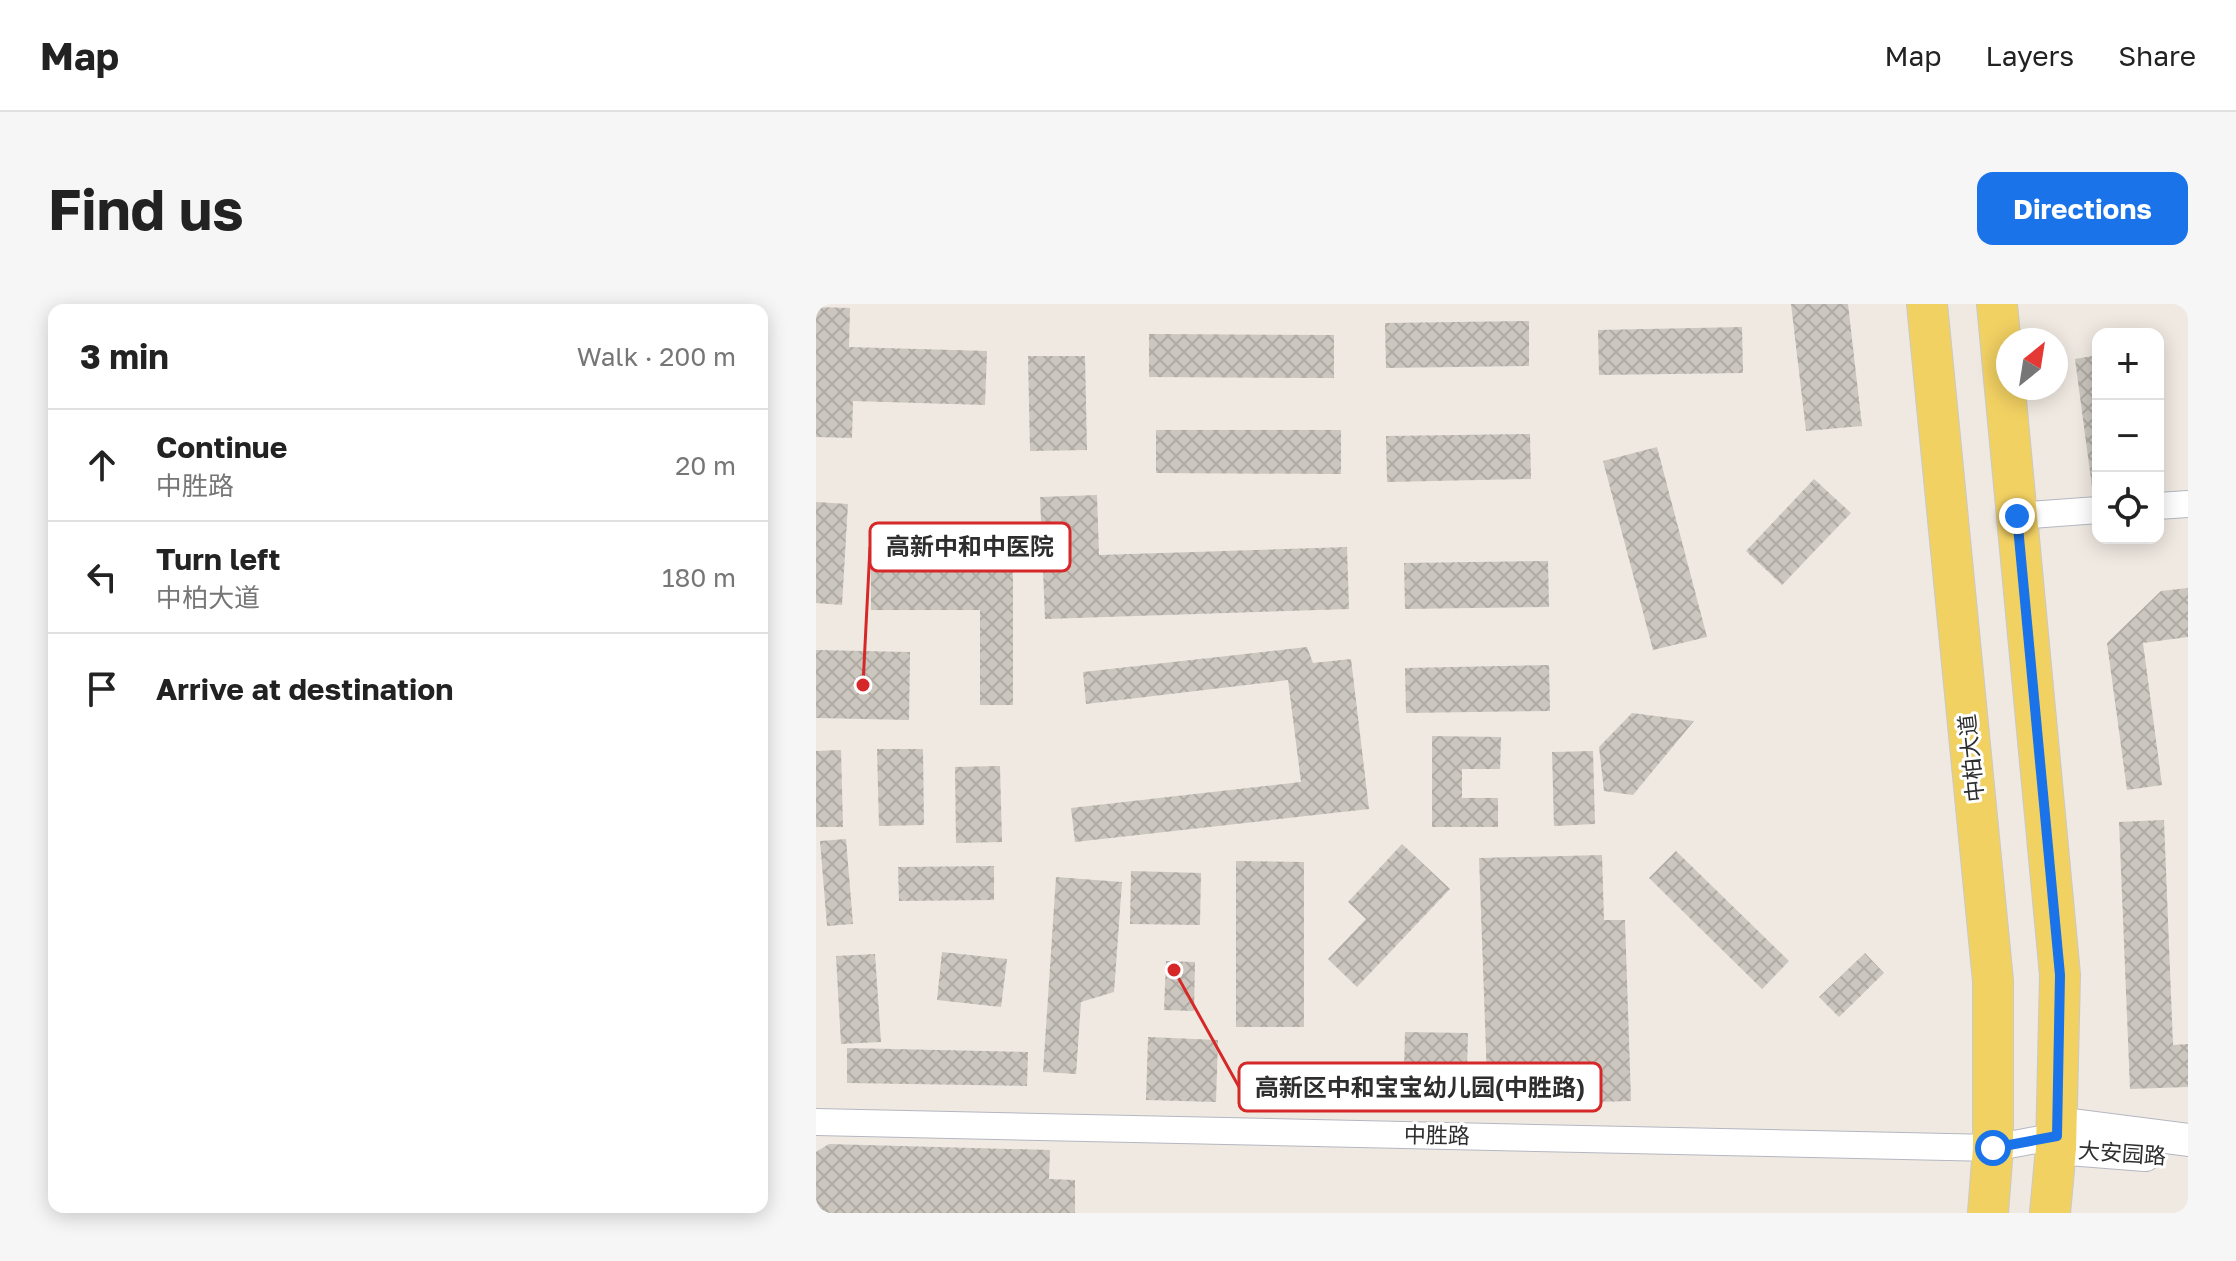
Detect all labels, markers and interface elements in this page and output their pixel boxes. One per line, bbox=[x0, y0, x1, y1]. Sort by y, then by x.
text: Map bbox=[40, 33, 119, 78]
text: Map bbox=[1884, 39, 1942, 72]
text: Layers bbox=[1986, 39, 2074, 72]
text: Share bbox=[2118, 39, 2196, 72]
button: Directions bbox=[1977, 172, 2188, 245]
text: Find us bbox=[48, 175, 244, 242]
north arrow bbox=[1996, 328, 2068, 400]
map controls bbox=[2092, 328, 2164, 544]
button: + bbox=[2092, 328, 2164, 400]
text: 3 min bbox=[80, 336, 169, 376]
text: Walk · 200 m bbox=[577, 341, 736, 372]
button: − bbox=[2092, 400, 2164, 472]
text: Continue bbox=[156, 429, 287, 465]
icon: ahead bbox=[80, 443, 124, 487]
text: 20 m bbox=[675, 450, 736, 481]
text: 中胜路 bbox=[156, 470, 234, 501]
button: locate bbox=[2092, 472, 2164, 544]
route end bbox=[1999, 498, 2035, 534]
callout: 高新中和中医院 bbox=[870, 523, 1070, 571]
text: 高新中和中医院 bbox=[886, 531, 1054, 560]
text: Turn left bbox=[156, 541, 281, 577]
icon: left bbox=[80, 555, 124, 599]
text: 180 m bbox=[662, 562, 736, 593]
text: 中柏大道 bbox=[156, 582, 260, 613]
icon: arrive bbox=[80, 667, 124, 711]
text: Arrive at destination bbox=[156, 671, 453, 707]
street label: 中柏大道 bbox=[1952, 713, 1989, 803]
callout: 高新区中和宝宝幼儿园(中胜路) bbox=[1239, 1063, 1601, 1111]
text: 高新区中和宝宝幼儿园(中胜路) bbox=[1255, 1072, 1585, 1101]
street label: 中胜路 bbox=[1404, 1120, 1470, 1149]
route start bbox=[1975, 1130, 2011, 1166]
street label: 大安园路 bbox=[2077, 1136, 2167, 1169]

